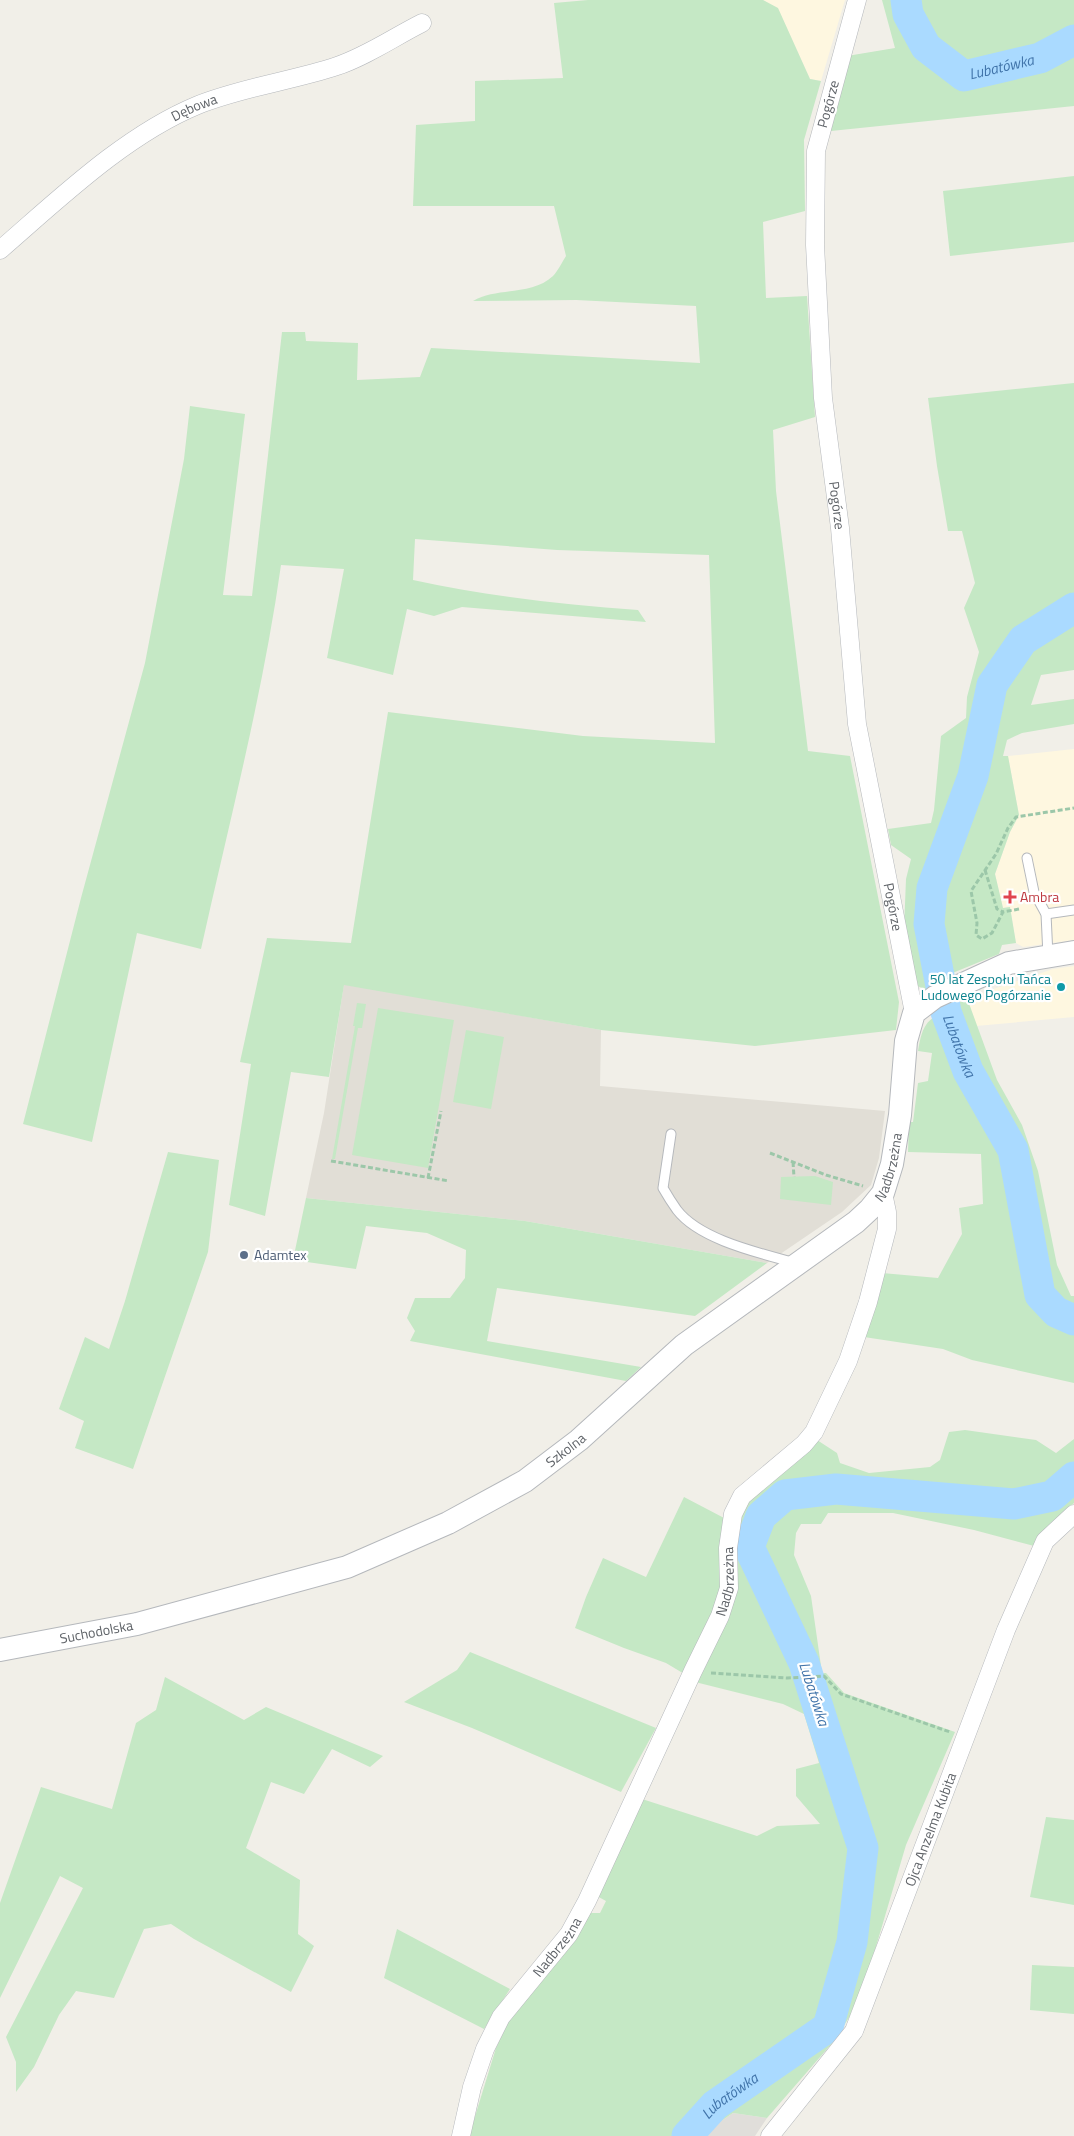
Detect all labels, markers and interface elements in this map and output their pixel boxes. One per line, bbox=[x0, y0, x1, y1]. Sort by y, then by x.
water label: Lubatówka bbox=[967, 48, 1037, 85]
street label: Pogórze bbox=[811, 78, 844, 130]
street label: Dębowa bbox=[167, 88, 220, 126]
street label: Pogórze bbox=[824, 480, 851, 531]
street label: Pogórze bbox=[879, 881, 909, 933]
place label: Ambra bbox=[1020, 886, 1059, 907]
marker: Ambra bbox=[1004, 891, 1016, 903]
place label: 50 lat Zespołu Tańca Ludowego Pogórzanie bbox=[921, 968, 1051, 1005]
marker: 50 lat Zespołu Tańca Ludowego Pogórzanie bbox=[1055, 981, 1067, 993]
water label: Lubatówka bbox=[937, 1011, 982, 1083]
street label: Nadbrzeżna bbox=[869, 1131, 907, 1206]
place label: Adamtex bbox=[254, 1244, 307, 1265]
marker: Adamtex bbox=[238, 1249, 250, 1261]
street label: Szkolna bbox=[541, 1428, 590, 1472]
street label: Nadbrzeżna bbox=[710, 1547, 739, 1619]
street label: Suchodolska bbox=[58, 1614, 135, 1648]
water label: Lubatówka bbox=[793, 1659, 836, 1730]
street label: Ojca Anzelma Kubita bbox=[899, 1769, 961, 1889]
street label: Nadbrzeżna bbox=[527, 1913, 586, 1981]
water label: Lubatówka bbox=[696, 2066, 764, 2124]

